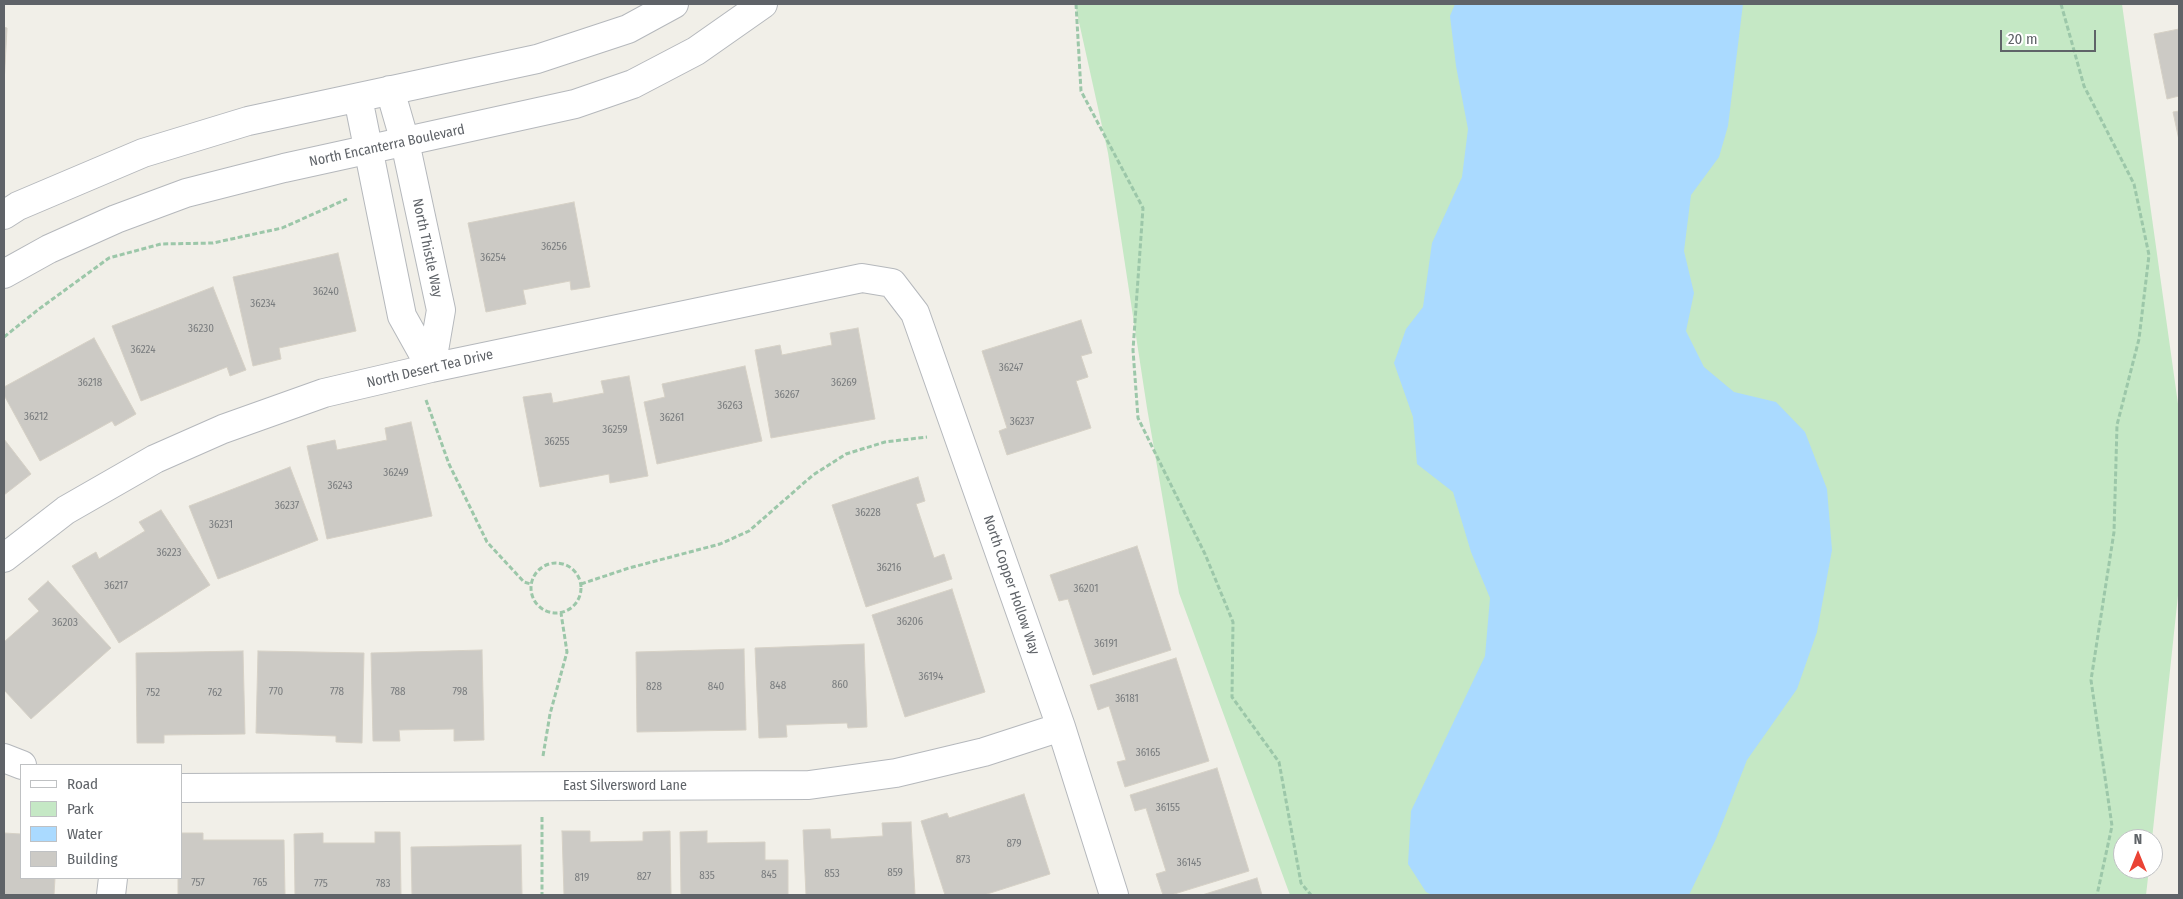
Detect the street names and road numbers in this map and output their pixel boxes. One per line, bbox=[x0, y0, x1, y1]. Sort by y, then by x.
street label: North Encanterra Boulevard bbox=[308, 121, 466, 171]
street label: North Thistle Way bbox=[408, 197, 446, 299]
street label: North Desert Tea Drive bbox=[365, 346, 495, 392]
street label: North Copper Hollow Way bbox=[979, 513, 1043, 657]
street label: East Silversword Lane bbox=[563, 778, 687, 794]

